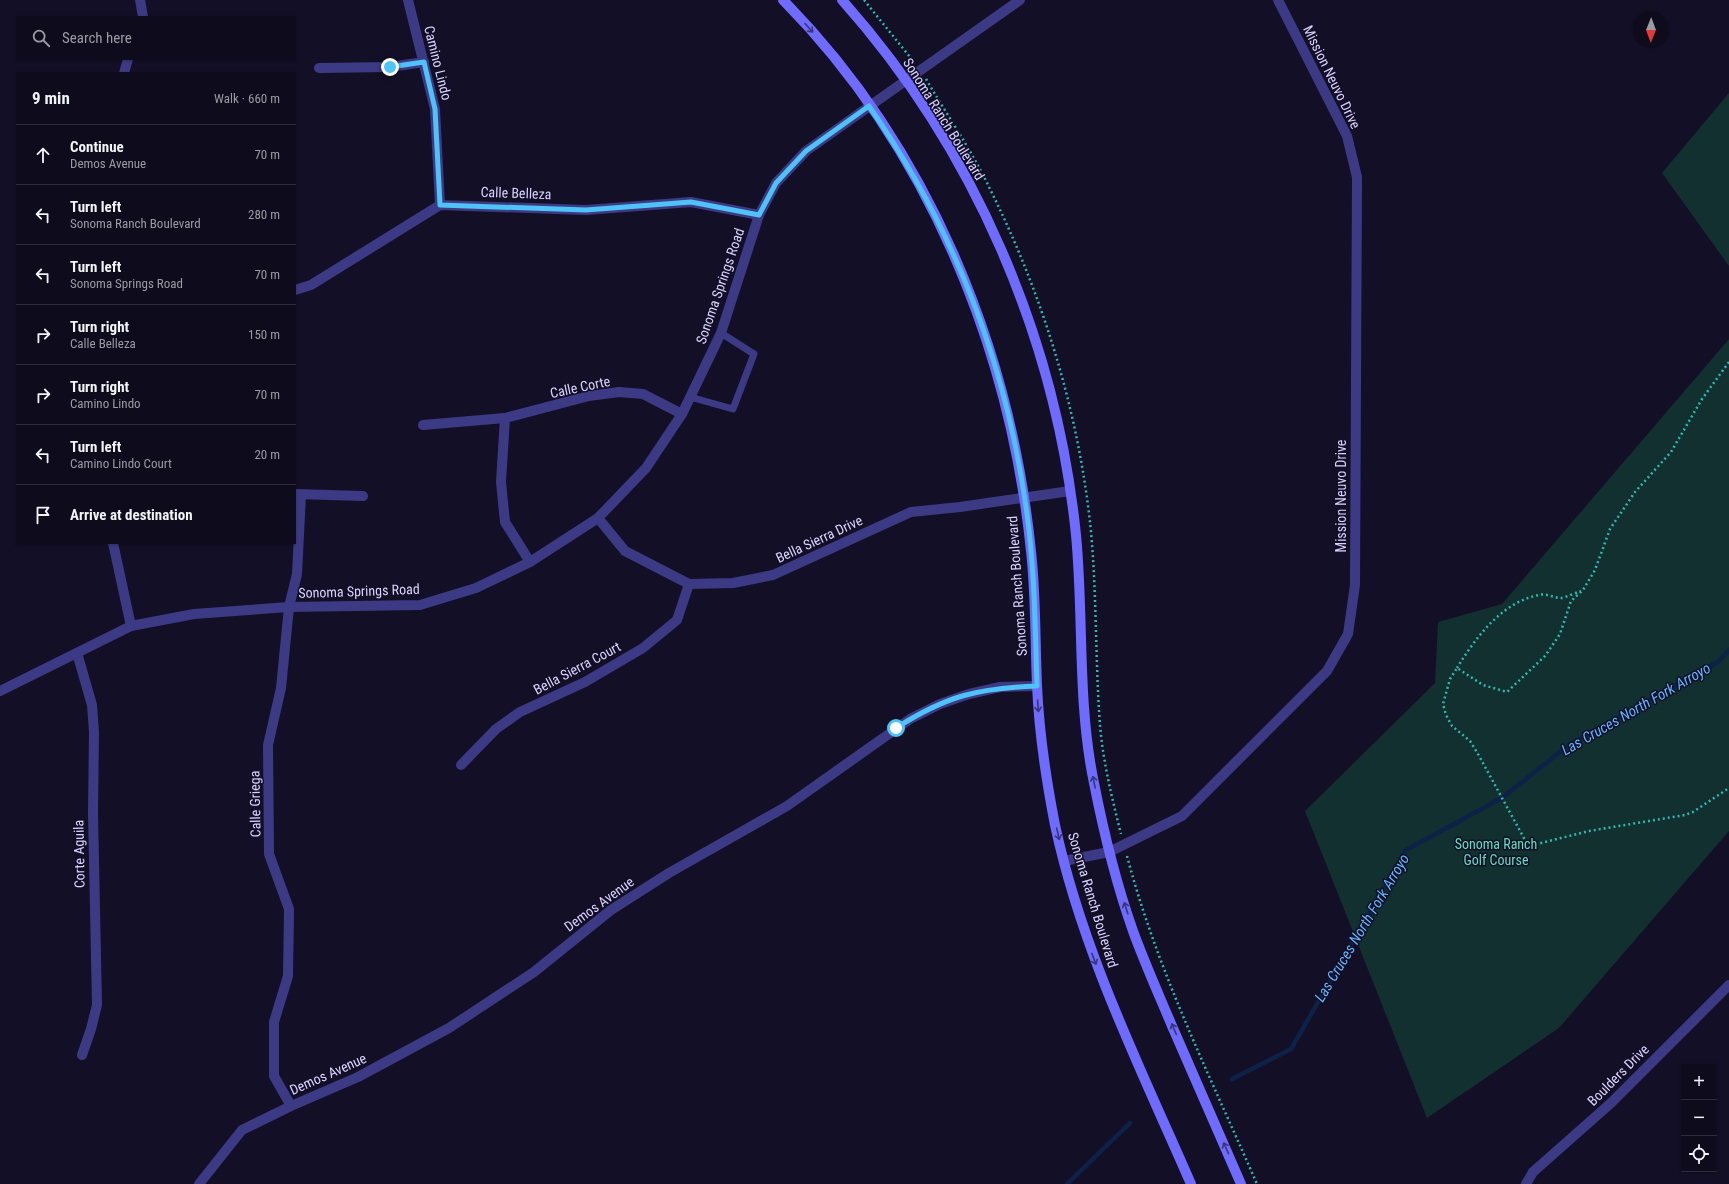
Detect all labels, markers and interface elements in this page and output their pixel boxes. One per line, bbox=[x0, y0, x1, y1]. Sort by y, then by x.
north arrow bbox=[1633, 12, 1669, 48]
search box bbox=[16, 16, 296, 60]
one-way arrow bbox=[805, 23, 814, 34]
street label: Mission Neuvo Drive bbox=[1300, 23, 1364, 132]
street label: Camino Lindo bbox=[421, 24, 455, 102]
icon: search bbox=[30, 27, 52, 49]
text: Search here bbox=[62, 29, 132, 47]
street label: Sonoma Ranch Boulevard bbox=[900, 55, 988, 183]
route end bbox=[381, 58, 399, 76]
text: 9 min bbox=[32, 88, 70, 108]
text: Walk · 660 m bbox=[214, 91, 280, 106]
text: Continue bbox=[70, 138, 124, 156]
icon: ahead bbox=[32, 144, 54, 166]
text: 70 m bbox=[254, 147, 280, 162]
text: Demos Avenue bbox=[70, 156, 146, 171]
street label: Calle Belleza bbox=[480, 184, 552, 202]
text: Turn left bbox=[70, 198, 121, 216]
icon: left bbox=[32, 204, 54, 226]
text: 280 m bbox=[248, 207, 280, 222]
text: Sonoma Ranch Boulevard bbox=[70, 216, 201, 231]
street label: Sonoma Springs Road bbox=[693, 226, 747, 346]
text: Turn left bbox=[70, 258, 121, 276]
icon: left bbox=[32, 264, 54, 286]
text: 70 m bbox=[254, 267, 280, 282]
text: Sonoma Springs Road bbox=[70, 276, 183, 291]
text: Turn right bbox=[70, 318, 129, 336]
icon: right bbox=[32, 324, 54, 346]
text: 150 m bbox=[248, 327, 280, 342]
text: Calle Belleza bbox=[70, 336, 136, 351]
street label: Calle Corte bbox=[548, 373, 612, 401]
text: Turn right bbox=[70, 378, 129, 396]
icon: right bbox=[32, 384, 54, 406]
text: 70 m bbox=[254, 387, 280, 402]
text: Camino Lindo bbox=[70, 396, 141, 411]
text: Turn left bbox=[70, 438, 121, 456]
street label: Mission Neuvo Drive bbox=[1333, 439, 1349, 552]
icon: left bbox=[32, 444, 54, 466]
text: 20 m bbox=[254, 447, 280, 462]
text: Camino Lindo Court bbox=[70, 456, 172, 471]
icon: arrive bbox=[32, 504, 54, 526]
text: Arrive at destination bbox=[70, 506, 193, 524]
street label: Bella Sierra Drive bbox=[773, 512, 865, 566]
street label: Sonoma Ranch Boulevard bbox=[1004, 515, 1030, 657]
street label: Sonoma Springs Road bbox=[298, 581, 420, 601]
street label: Bella Sierra Court bbox=[531, 638, 623, 698]
water label: Las Cruces North Fork Arroyo bbox=[1558, 659, 1714, 759]
one-way arrow bbox=[1035, 699, 1042, 712]
route start bbox=[887, 719, 905, 737]
street label: Calle Griega bbox=[246, 770, 264, 838]
one-way arrow bbox=[1089, 776, 1097, 789]
street label: Corte Aguila bbox=[70, 820, 88, 888]
one-way arrow bbox=[1054, 827, 1062, 840]
street label: Sonoma Ranch Boulevard bbox=[1065, 830, 1121, 970]
park label: Sonoma Ranch Golf Course bbox=[1455, 836, 1537, 868]
water label: Las Cruces North Fork Arroyo bbox=[1311, 851, 1413, 1005]
street label: Demos Avenue bbox=[561, 873, 637, 935]
one-way arrow bbox=[1122, 902, 1129, 915]
one-way arrow bbox=[1091, 952, 1099, 964]
one-way arrow bbox=[1169, 1024, 1177, 1036]
street label: Boulders Drive bbox=[1584, 1041, 1652, 1109]
street label: Demos Avenue bbox=[287, 1050, 369, 1098]
map controls bbox=[1681, 1064, 1717, 1172]
button: + bbox=[1681, 1064, 1717, 1100]
button: − bbox=[1681, 1100, 1717, 1136]
button: locate bbox=[1681, 1136, 1717, 1172]
one-way arrow bbox=[1222, 1143, 1229, 1155]

